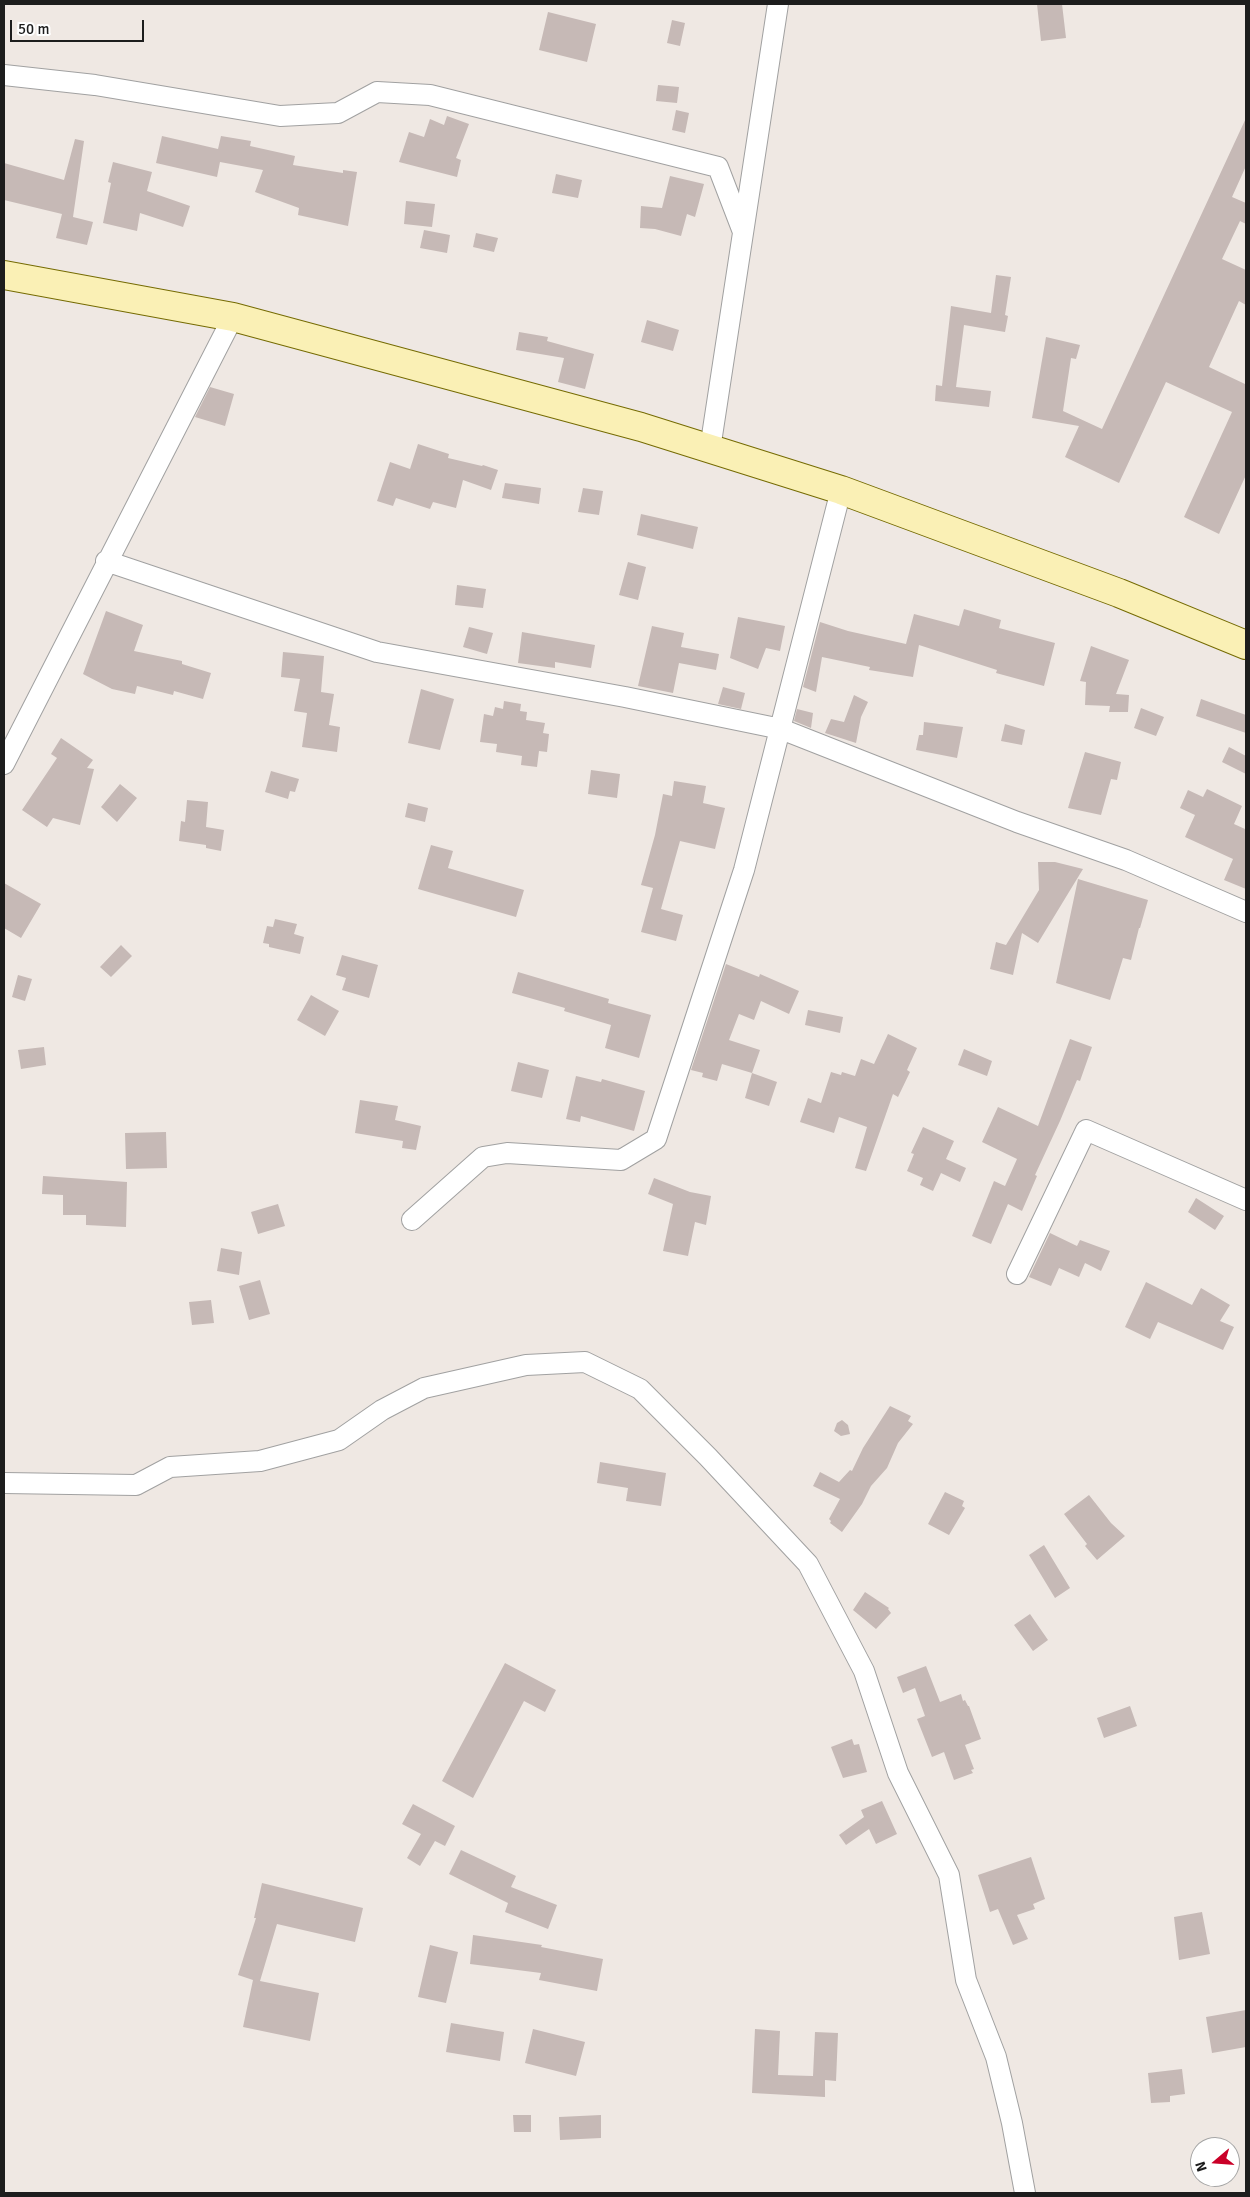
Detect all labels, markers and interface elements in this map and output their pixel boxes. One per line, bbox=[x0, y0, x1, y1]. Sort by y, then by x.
scale bar bbox=[12, 10, 146, 42]
text: 50 m bbox=[18, 20, 49, 38]
north arrow bbox=[1190, 2137, 1240, 2187]
text: N bbox=[1192, 2159, 1211, 2174]

